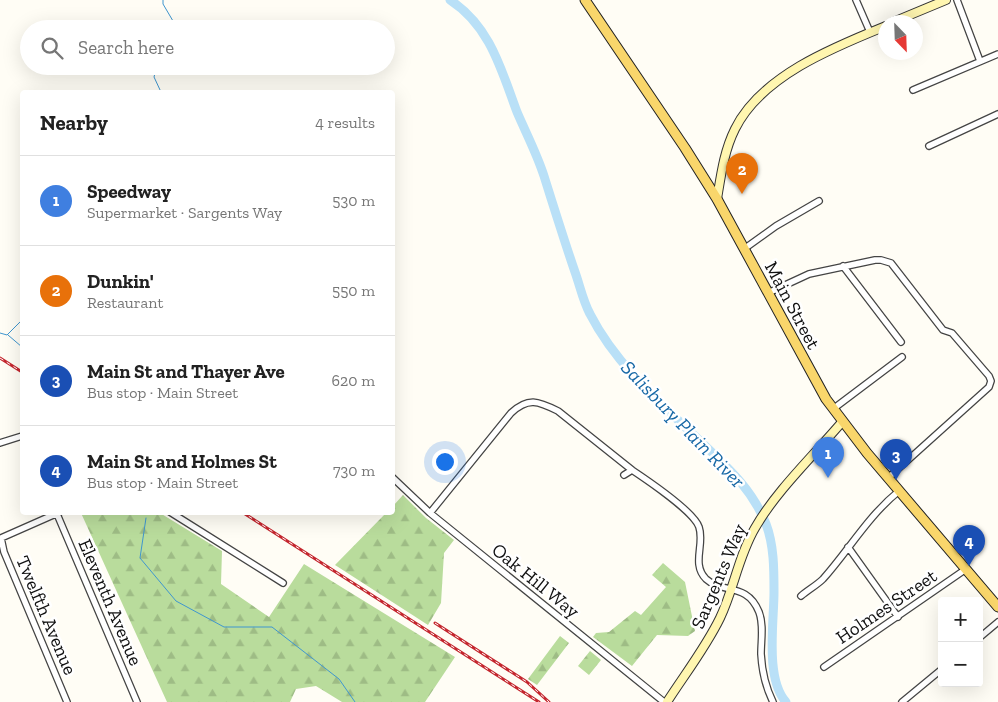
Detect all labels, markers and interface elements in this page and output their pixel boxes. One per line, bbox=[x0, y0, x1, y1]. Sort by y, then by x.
north arrow bbox=[878, 15, 923, 60]
search box bbox=[20, 20, 395, 75]
icon: search bbox=[38, 34, 66, 62]
text: Search here bbox=[78, 36, 174, 59]
text: Nearby bbox=[40, 110, 108, 135]
text: 4 results bbox=[315, 113, 375, 132]
pin: 2 bbox=[726, 153, 758, 194]
text: Speedway bbox=[87, 180, 171, 203]
text: 1 bbox=[53, 191, 59, 210]
text: 530 m bbox=[332, 191, 375, 210]
text: Supermarket · Sargents Way bbox=[87, 203, 282, 222]
street label: Main Street bbox=[760, 257, 825, 353]
text: Dunkin' bbox=[87, 270, 154, 293]
text: 2 bbox=[52, 281, 60, 300]
text: 550 m bbox=[332, 281, 375, 300]
text: Restaurant bbox=[87, 293, 163, 312]
water label: Salisbury Plain River bbox=[616, 355, 750, 493]
text: Main St and Thayer Ave bbox=[87, 360, 285, 383]
text: 3 bbox=[52, 371, 60, 390]
text: 620 m bbox=[332, 371, 375, 390]
text: Bus stop · Main Street bbox=[87, 383, 238, 402]
pin: 1 bbox=[812, 437, 844, 478]
pin: 3 bbox=[880, 439, 912, 480]
your location bbox=[432, 449, 458, 475]
text: Main St and Holmes St bbox=[87, 450, 277, 473]
text: 4 bbox=[51, 461, 61, 480]
text: 730 m bbox=[333, 461, 375, 480]
text: Bus stop · Main Street bbox=[87, 473, 238, 492]
street label: Sargents Way bbox=[686, 520, 751, 632]
pin: 4 bbox=[953, 525, 985, 566]
street label: Eleventh Avenue bbox=[73, 535, 148, 669]
street label: Oak Hill Way bbox=[487, 538, 584, 623]
street label: Twelfth Avenue bbox=[11, 552, 82, 678]
street label: Holmes Street bbox=[831, 564, 941, 649]
map controls bbox=[938, 597, 983, 687]
button: + bbox=[938, 597, 983, 642]
button: − bbox=[938, 642, 983, 687]

